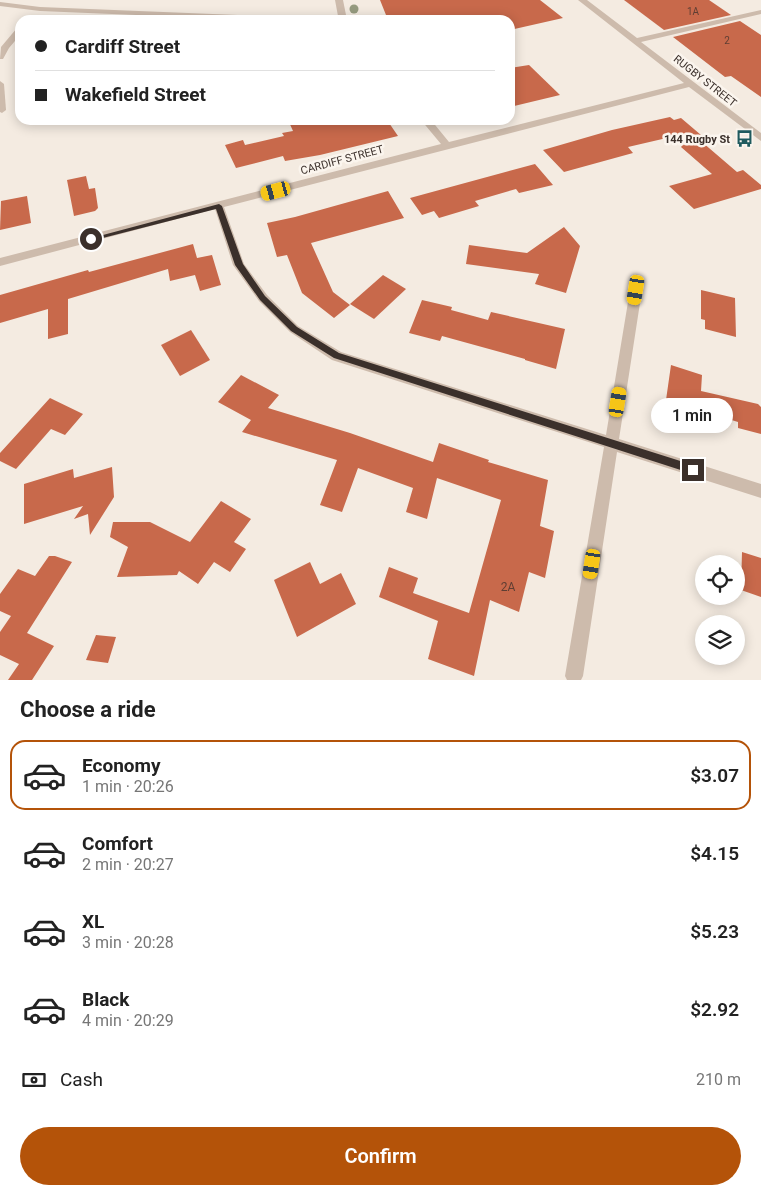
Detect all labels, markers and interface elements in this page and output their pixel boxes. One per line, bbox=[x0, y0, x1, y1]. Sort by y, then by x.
house number: 1A bbox=[687, 6, 700, 17]
text: Cardiff Street bbox=[65, 35, 180, 58]
house number: 2 bbox=[724, 35, 730, 46]
street label: RUGBY STREET bbox=[671, 52, 739, 110]
text: Wakefield Street bbox=[65, 83, 206, 106]
bus stop icon: 144 Rugby St bbox=[734, 129, 754, 149]
place label: 144 Rugby St bbox=[664, 133, 730, 146]
street label: CARDIFF STREET bbox=[299, 143, 385, 177]
car bbox=[259, 180, 292, 202]
route start bbox=[80, 228, 102, 250]
car bbox=[626, 274, 645, 306]
car bbox=[608, 386, 627, 418]
callout: 1 min bbox=[652, 398, 734, 432]
text: 1 min bbox=[672, 406, 712, 425]
route end bbox=[682, 459, 704, 481]
car bbox=[582, 548, 601, 580]
map controls bbox=[695, 555, 745, 665]
button: locate bbox=[695, 555, 745, 605]
house number: 2A bbox=[501, 580, 515, 594]
button: layers bbox=[695, 615, 745, 665]
text: Choose a ride bbox=[20, 697, 156, 722]
icon: car bbox=[22, 753, 67, 798]
text: Economy bbox=[82, 754, 161, 777]
text: $3.07 bbox=[690, 764, 739, 787]
text: 1 min · 20:26 bbox=[82, 777, 174, 796]
icon: car bbox=[22, 831, 67, 876]
text: Comfort bbox=[82, 832, 153, 855]
text: $4.15 bbox=[690, 842, 739, 865]
text: 2 min · 20:27 bbox=[82, 855, 174, 874]
icon: car bbox=[22, 909, 67, 954]
text: XL bbox=[82, 910, 104, 933]
text: $5.23 bbox=[690, 920, 739, 943]
text: 3 min · 20:28 bbox=[82, 933, 174, 952]
icon: car bbox=[22, 987, 67, 1032]
text: Black bbox=[82, 988, 129, 1011]
text: $2.92 bbox=[690, 998, 739, 1021]
text: 4 min · 20:29 bbox=[82, 1011, 174, 1030]
icon: cash bbox=[20, 1066, 48, 1094]
text: Cash bbox=[60, 1068, 103, 1091]
text: 210 m bbox=[696, 1070, 741, 1089]
button: Confirm bbox=[20, 1127, 741, 1185]

